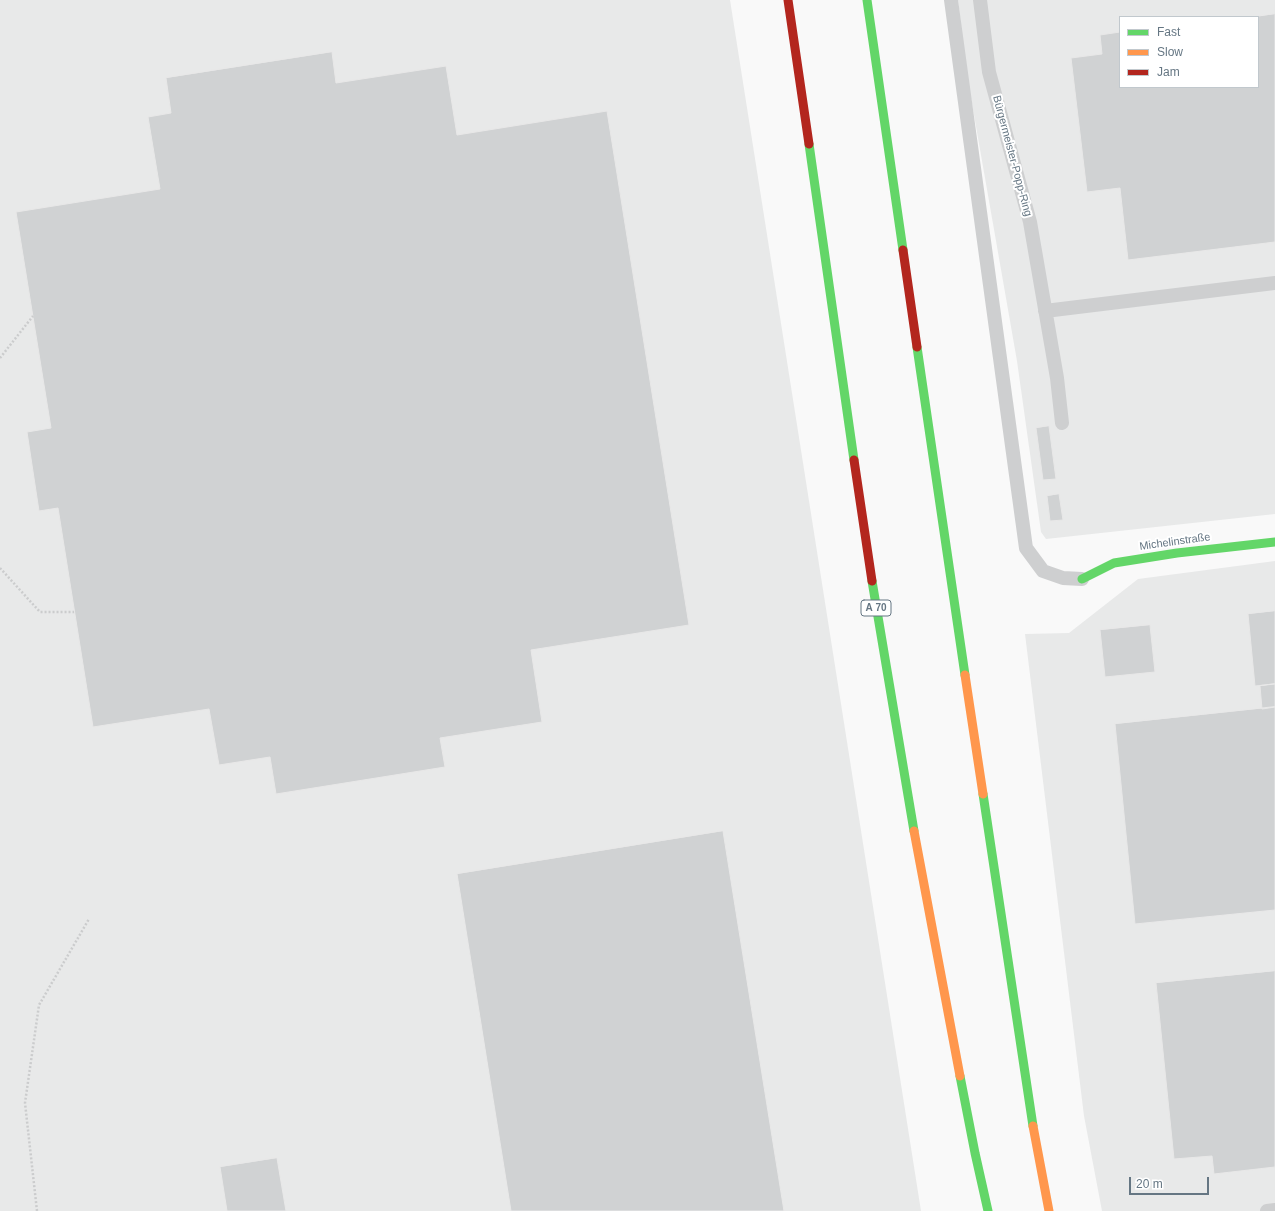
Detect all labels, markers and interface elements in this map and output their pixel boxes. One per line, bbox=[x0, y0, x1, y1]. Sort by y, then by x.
legend bbox=[1119, 16, 1259, 88]
text: Fast bbox=[1157, 25, 1180, 39]
text: Slow bbox=[1157, 45, 1183, 59]
text: Jam bbox=[1157, 65, 1180, 79]
street label: Bürgermeister-Popp-Ring bbox=[989, 94, 1035, 218]
street label: Michelinstraße bbox=[1139, 530, 1211, 554]
road number: A 70 bbox=[861, 600, 891, 616]
scale bar bbox=[1131, 1169, 1211, 1195]
text: 20 m bbox=[1136, 1177, 1163, 1191]

